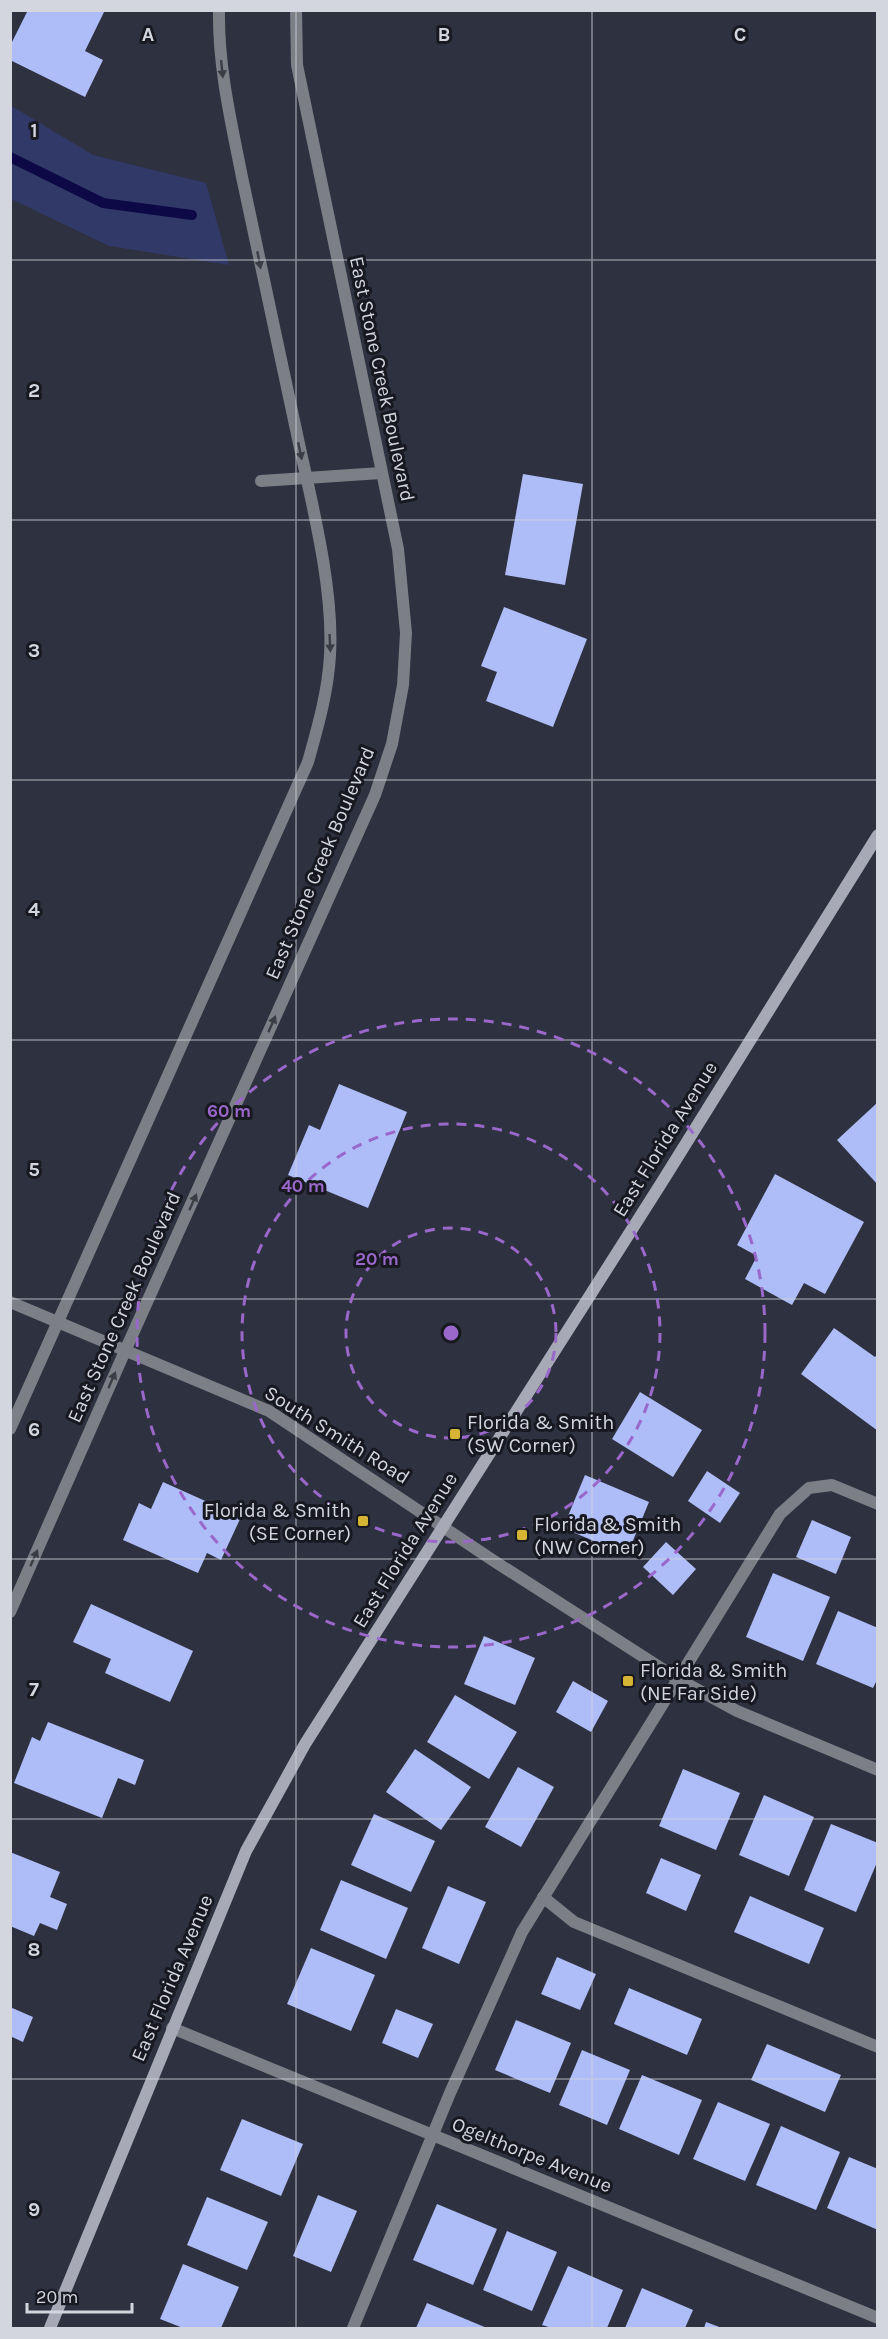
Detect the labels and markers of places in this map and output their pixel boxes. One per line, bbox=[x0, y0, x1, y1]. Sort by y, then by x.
centre of rings bbox=[441, 1323, 461, 1343]
place label: Florida & Smith (SW Corner) bbox=[467, 1411, 614, 1457]
marker: Florida & Smith (SW Corner) bbox=[448, 1427, 462, 1441]
place label: Florida & Smith (SE Corner) bbox=[204, 1499, 351, 1545]
place label: Florida & Smith (NW Corner) bbox=[534, 1513, 681, 1559]
marker: Florida & Smith (SE Corner) bbox=[356, 1514, 370, 1528]
marker: Florida & Smith (NW Corner) bbox=[515, 1528, 529, 1542]
place label: Florida & Smith (NE Far Side) bbox=[640, 1659, 787, 1705]
marker: Florida & Smith (NE Far Side) bbox=[621, 1674, 635, 1688]

